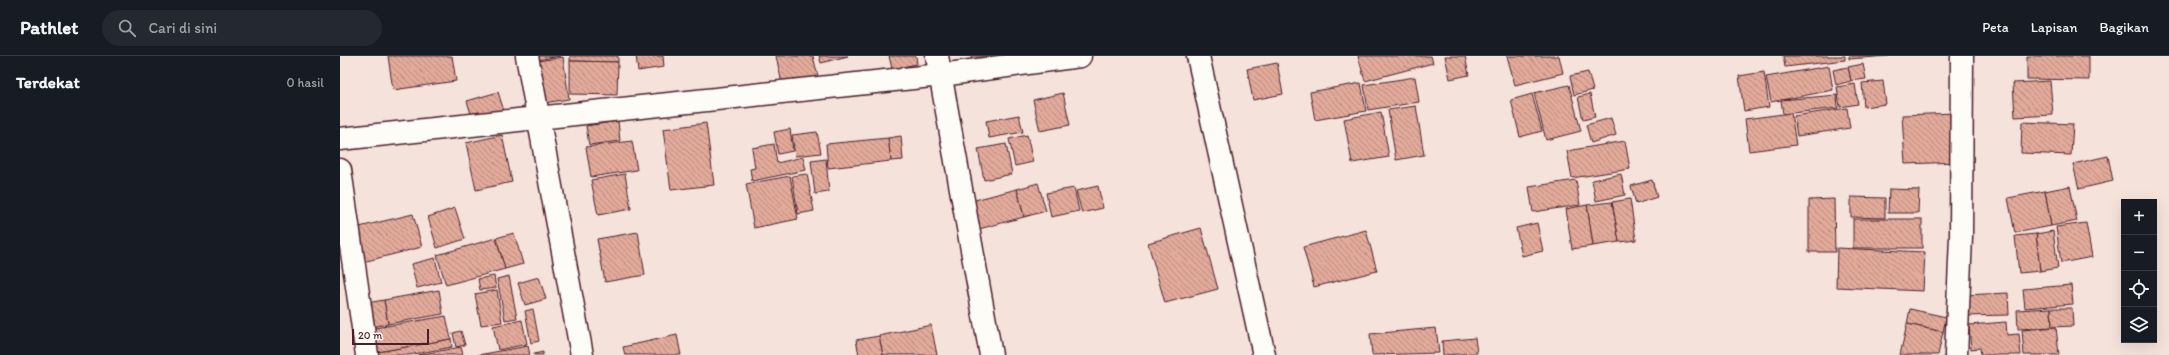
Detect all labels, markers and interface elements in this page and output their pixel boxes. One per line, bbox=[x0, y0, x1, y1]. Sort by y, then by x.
search box bbox=[102, 10, 382, 46]
text: Pathlet bbox=[20, 16, 78, 39]
icon: search bbox=[116, 17, 138, 39]
text: Cari di sini bbox=[148, 19, 217, 37]
text: Peta bbox=[1982, 19, 2009, 36]
text: Lapisan bbox=[2031, 19, 2078, 36]
text: Bagikan bbox=[2100, 19, 2149, 36]
text: Terdekat bbox=[16, 72, 80, 92]
text: 0 hasil bbox=[287, 75, 324, 90]
map controls bbox=[2121, 199, 2157, 343]
button: + bbox=[2121, 199, 2157, 235]
button: − bbox=[2121, 235, 2157, 271]
button: locate bbox=[2121, 271, 2157, 307]
button: layers bbox=[2121, 307, 2157, 343]
scale bar bbox=[352, 327, 429, 346]
text: 20 m bbox=[358, 329, 382, 342]

